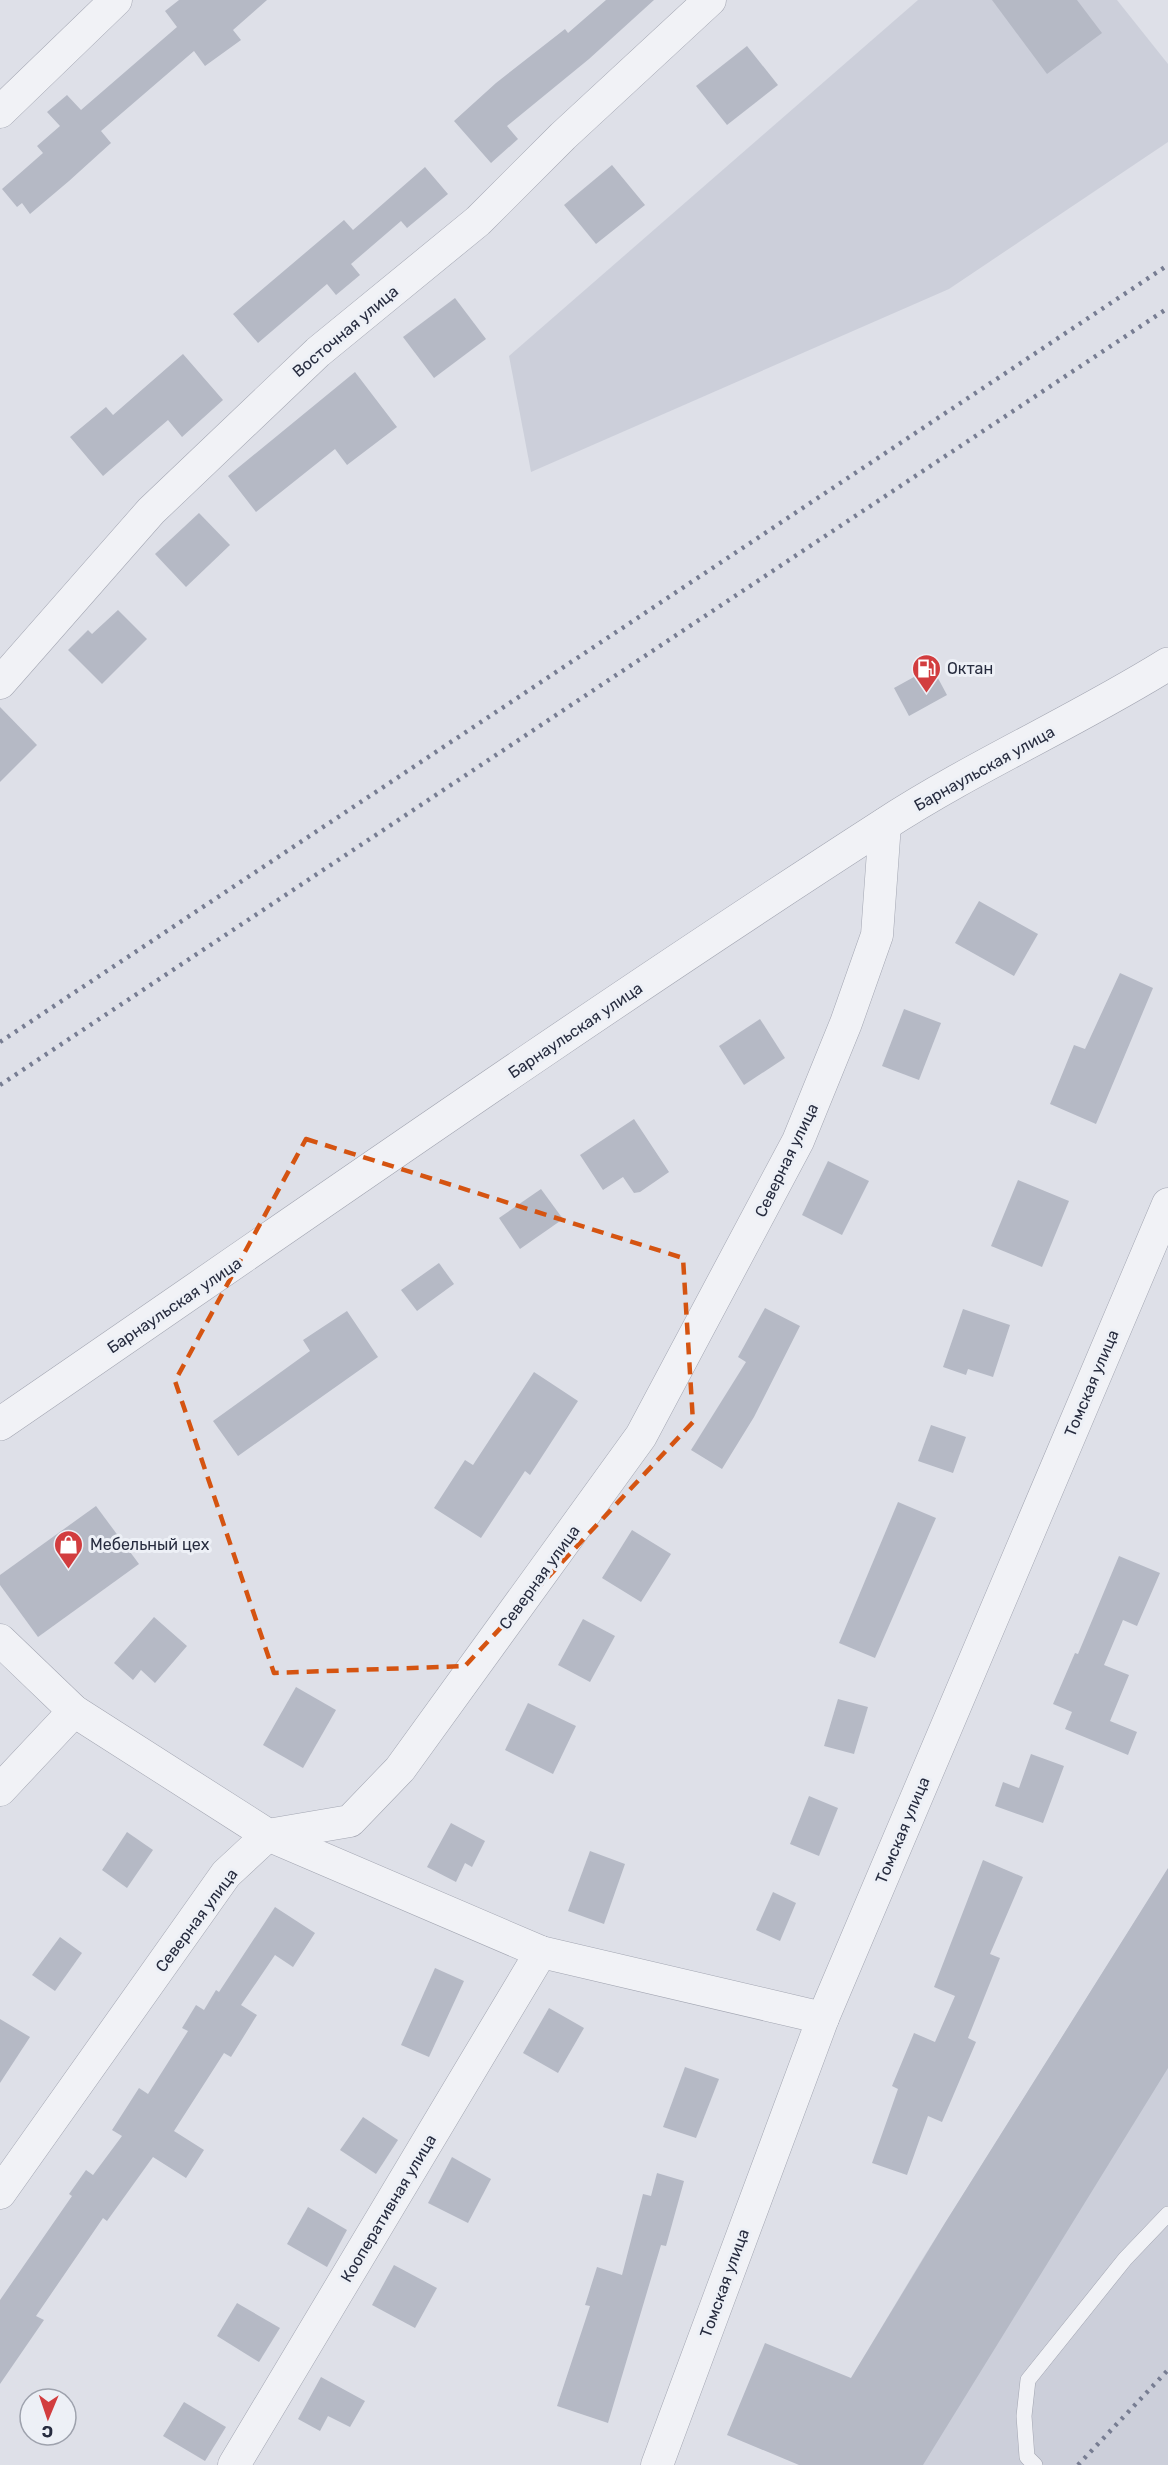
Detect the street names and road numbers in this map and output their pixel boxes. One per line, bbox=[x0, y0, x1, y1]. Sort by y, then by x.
street label: Восточная улица bbox=[289, 282, 402, 381]
street label: Барнаульская улица bbox=[911, 722, 1058, 815]
street label: Барнаульская улица bbox=[505, 978, 646, 1082]
street label: Северная улица bbox=[751, 1100, 822, 1220]
street label: Барнаульская улица bbox=[104, 1253, 245, 1357]
street label: Томская улица bbox=[1060, 1327, 1123, 1439]
street label: Северная улица bbox=[495, 1521, 584, 1633]
street label: Томская улица bbox=[871, 1774, 934, 1886]
street label: Северная улица bbox=[151, 1865, 241, 1976]
street label: Кооперативная улица bbox=[337, 2131, 440, 2286]
street label: Томская улица bbox=[696, 2226, 753, 2340]

